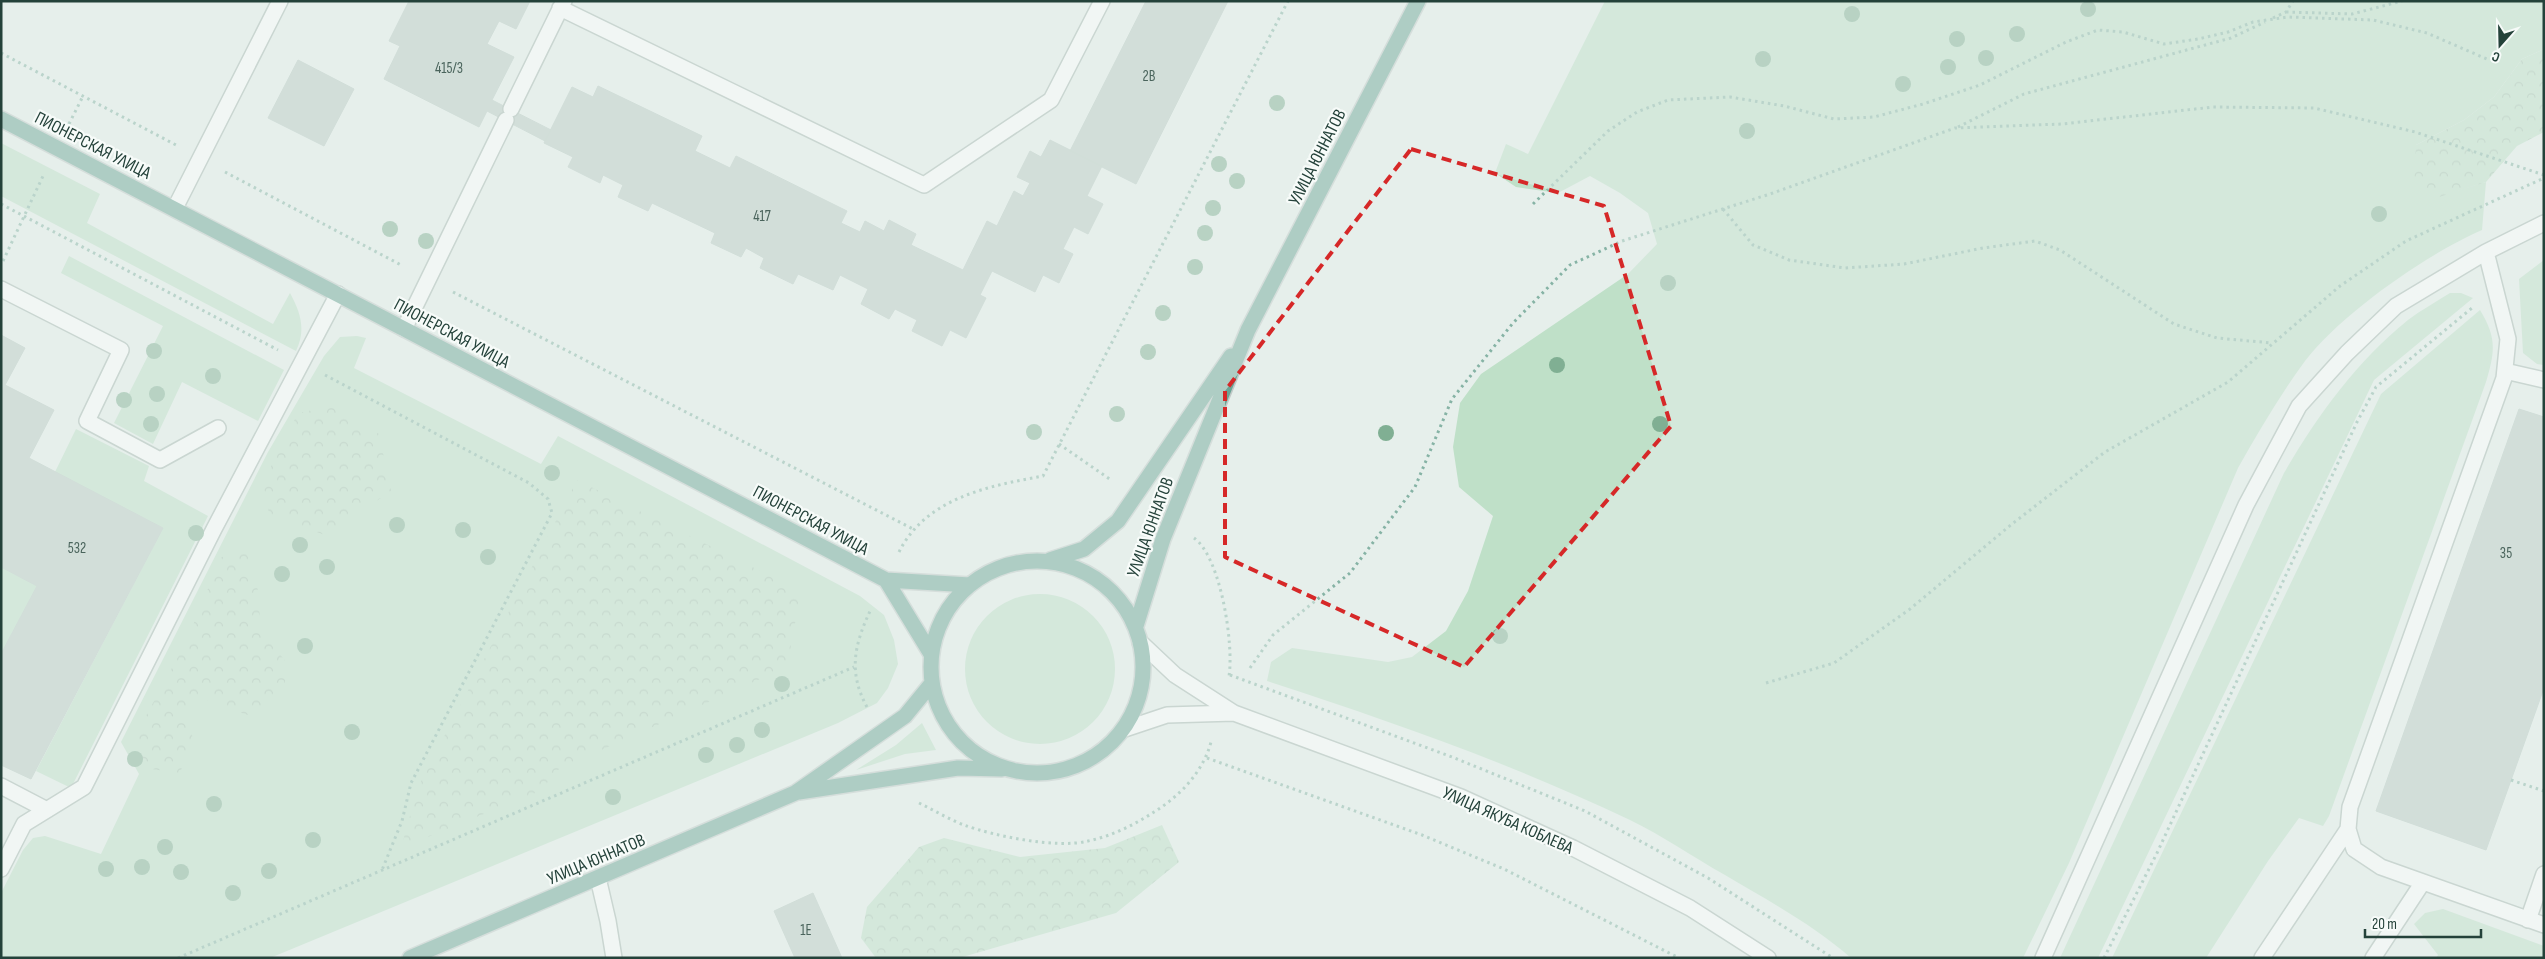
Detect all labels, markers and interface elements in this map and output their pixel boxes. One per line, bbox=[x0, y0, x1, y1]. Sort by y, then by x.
north arrow bbox=[2475, 20, 2525, 70]
text: С bbox=[2489, 48, 2502, 66]
house number: 415/3 bbox=[435, 59, 463, 78]
house number: 2В bbox=[1143, 67, 1156, 86]
street label: УЛИЦА ЮННАТОВ bbox=[1284, 106, 1351, 209]
street label: ПИОНЕРСКАЯ УЛИЦА bbox=[31, 107, 155, 184]
house number: 417 bbox=[753, 207, 771, 226]
street label: ПИОНЕРСКАЯ УЛИЦА bbox=[390, 294, 513, 373]
street label: УЛИЦА ЮННАТОВ bbox=[1123, 474, 1178, 580]
street label: ПИОНЕРСКАЯ УЛИЦА bbox=[749, 481, 872, 560]
house number: 532 bbox=[68, 539, 86, 558]
house number: 35 bbox=[2500, 544, 2512, 563]
street label: УЛИЦА ЯКУБА КОБЛЕВА bbox=[1439, 782, 1577, 859]
street label: УЛИЦА ЮННАТОВ bbox=[544, 829, 648, 890]
scale bar bbox=[2365, 906, 2481, 938]
text: 20 m bbox=[2372, 915, 2397, 934]
house number: 1Е bbox=[800, 921, 812, 940]

